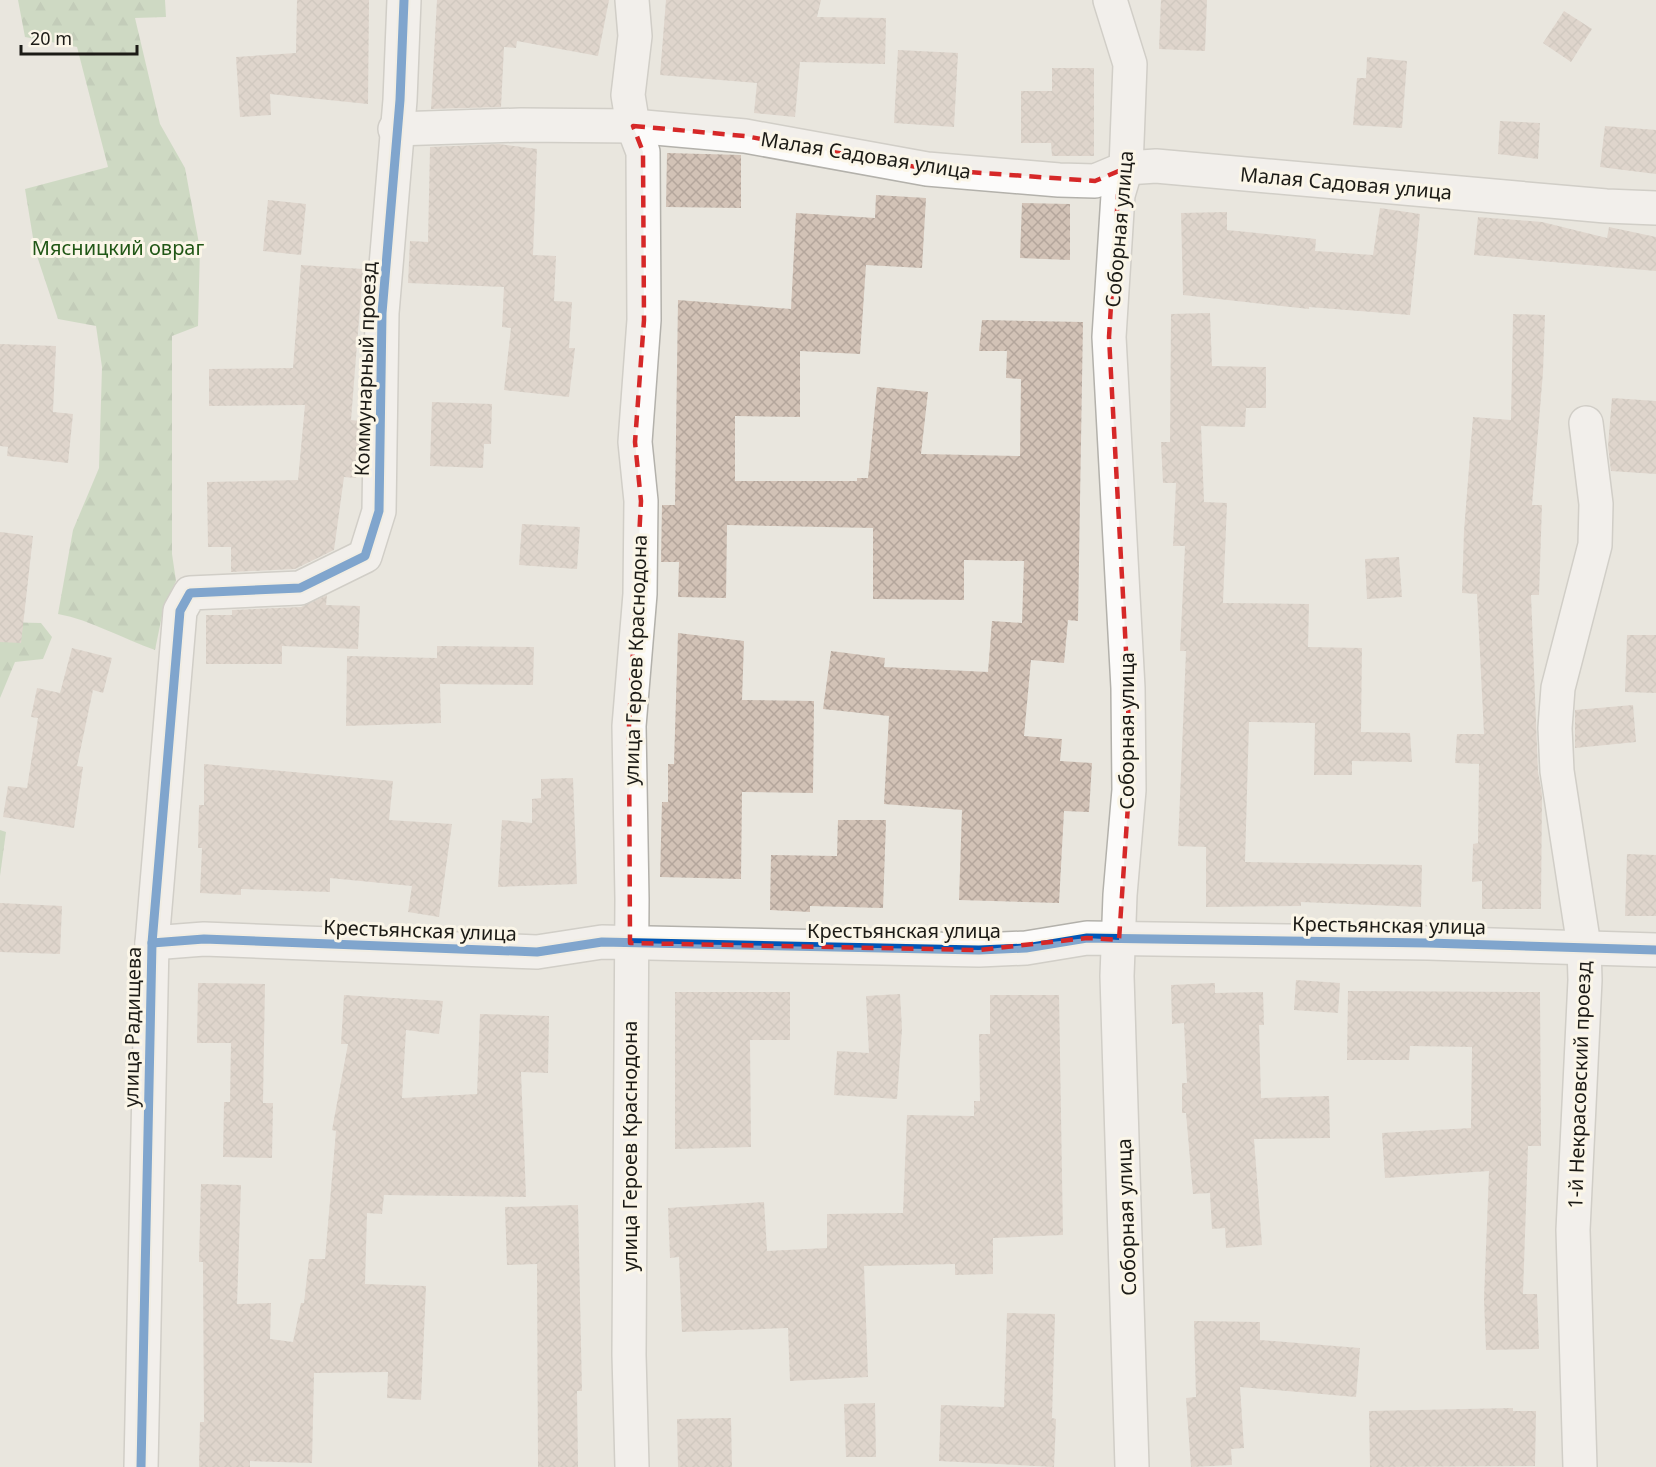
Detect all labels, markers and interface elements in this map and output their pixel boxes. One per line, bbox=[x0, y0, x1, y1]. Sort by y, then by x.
scale bar bbox=[21, 18, 136, 56]
text: 20 m bbox=[30, 26, 72, 50]
street label: Малая Садовая улица bbox=[759, 125, 973, 185]
street label: Соборная улица bbox=[1099, 149, 1139, 309]
street label: Малая Садовая улица bbox=[1239, 160, 1453, 206]
park label: Мясницкий овраг bbox=[32, 234, 204, 261]
street label: Коммунарный проезд bbox=[348, 261, 382, 477]
street label: улица Героев Краснодона bbox=[617, 534, 653, 786]
street label: Соборная улица bbox=[1113, 652, 1140, 810]
street label: Крестьянская улица bbox=[1292, 910, 1486, 940]
street label: Крестьянская улица bbox=[323, 913, 517, 947]
street label: Крестьянская улица bbox=[807, 917, 1001, 944]
street label: улица Радищева bbox=[117, 947, 147, 1107]
street label: 1-й Некрасовский проезд bbox=[1561, 961, 1597, 1209]
street label: улица Героев Краснодона bbox=[616, 1021, 643, 1271]
street label: Соборная улица bbox=[1110, 1138, 1142, 1296]

